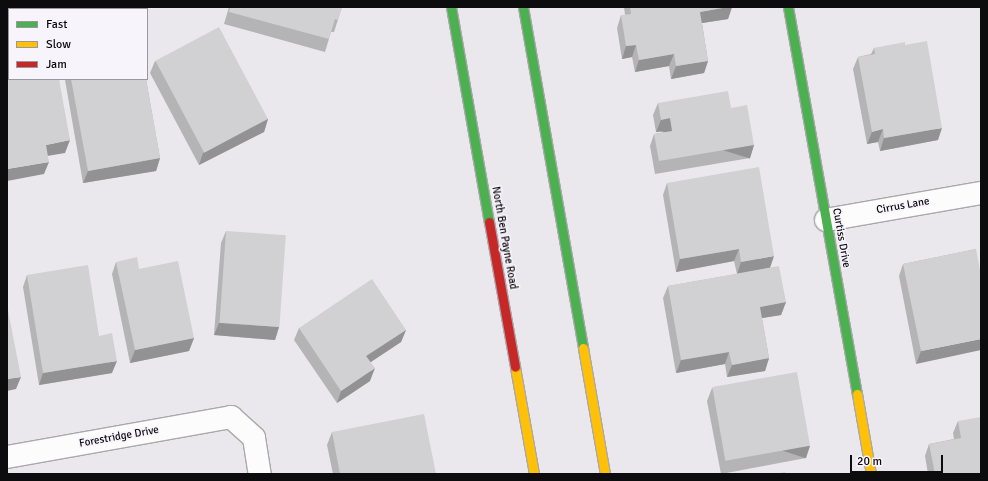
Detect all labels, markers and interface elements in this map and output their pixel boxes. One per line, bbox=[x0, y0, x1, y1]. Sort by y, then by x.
legend bbox=[8, 8, 148, 80]
text: Fast bbox=[46, 17, 67, 32]
text: Slow bbox=[46, 37, 71, 52]
text: Jam bbox=[46, 57, 67, 72]
street label: North Ben Payne Road bbox=[488, 185, 520, 291]
street label: Cirrus Lane bbox=[875, 195, 931, 217]
street label: Curtiss Drive bbox=[829, 207, 853, 269]
street label: Forestridge Drive bbox=[78, 424, 160, 450]
scale bar bbox=[852, 447, 945, 473]
text: 20 m bbox=[857, 454, 882, 469]

